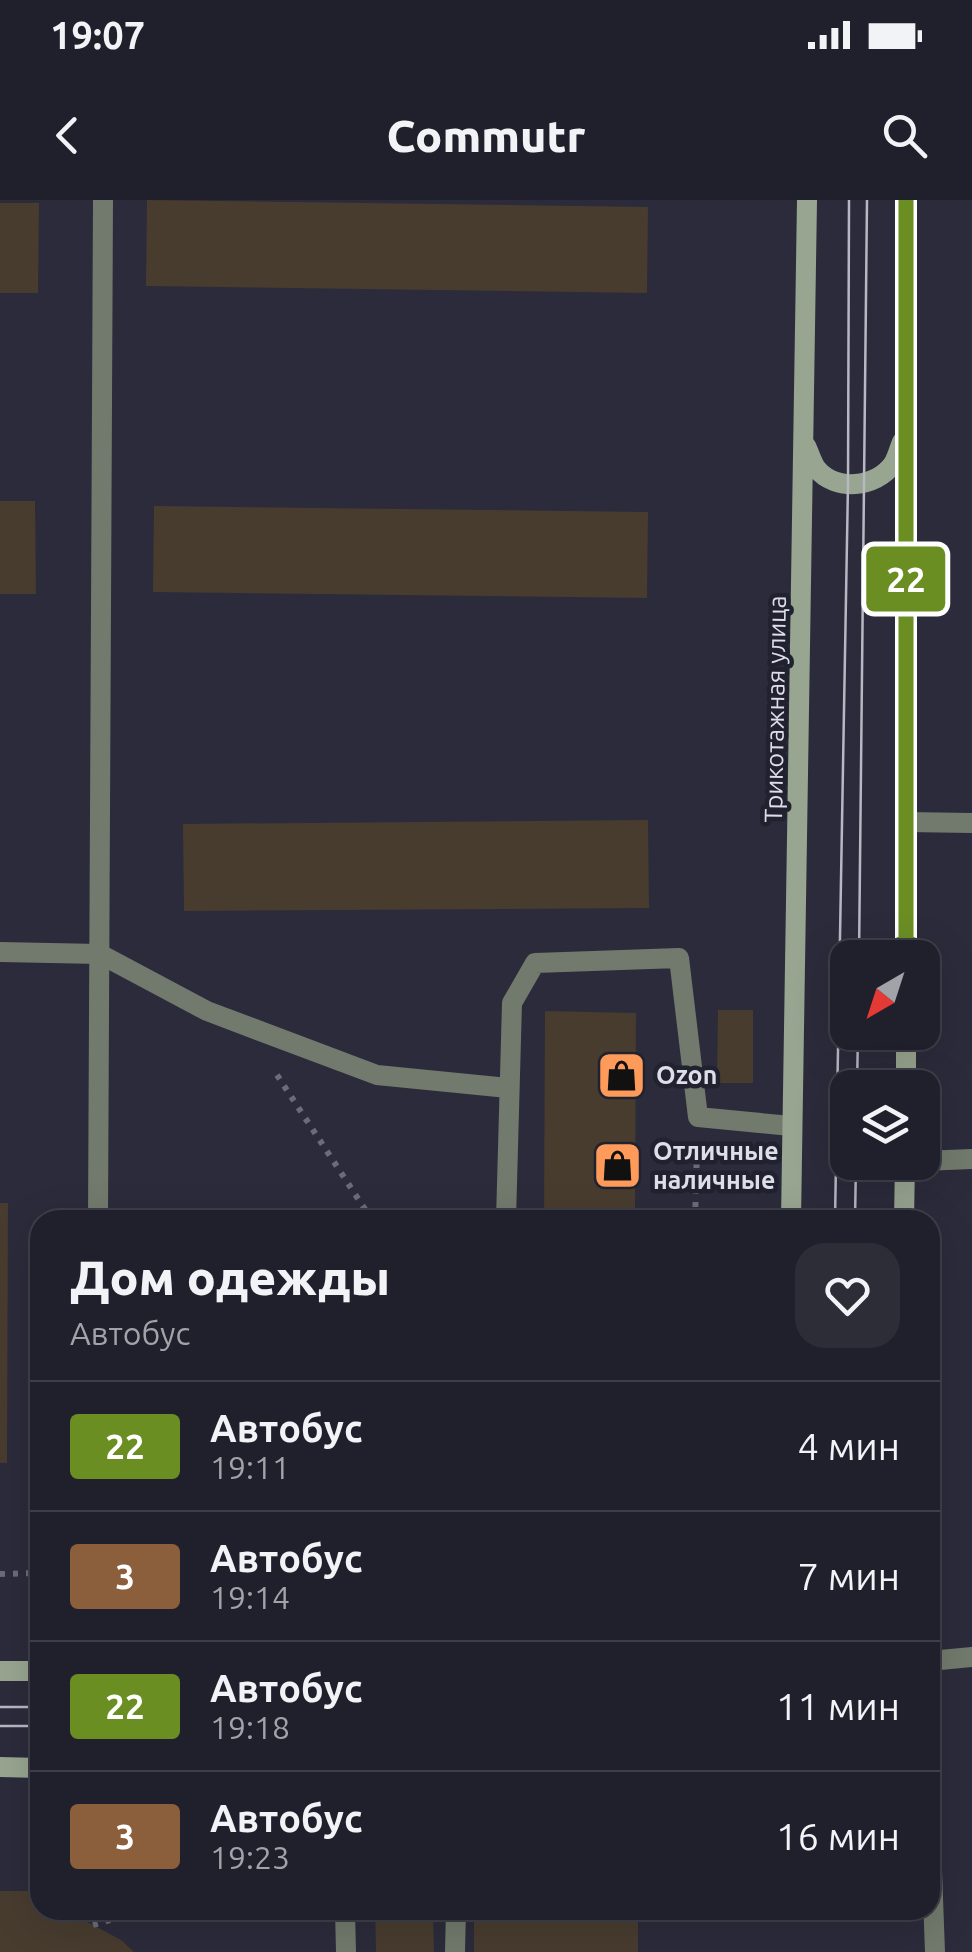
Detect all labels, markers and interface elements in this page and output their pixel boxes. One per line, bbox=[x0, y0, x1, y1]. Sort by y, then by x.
text: 19:07 bbox=[50, 14, 145, 56]
icon: back bbox=[40, 108, 95, 163]
icon: search bbox=[877, 108, 932, 163]
text: Commutr bbox=[387, 110, 586, 161]
line badge: 22 bbox=[861, 546, 951, 612]
text: 22 bbox=[886, 559, 926, 599]
street label: Трикотажная улица bbox=[759, 595, 791, 823]
unlabelled marker bbox=[885, 937, 927, 979]
north arrow bbox=[830, 940, 940, 1050]
map controls bbox=[830, 940, 940, 1180]
shop icon: Ozon bbox=[595, 1049, 647, 1101]
place label: Ozon bbox=[656, 1061, 717, 1089]
button: layers bbox=[830, 1070, 940, 1180]
place label: Отличные наличные bbox=[653, 1137, 779, 1194]
shop icon: Отличные наличные bbox=[592, 1139, 644, 1191]
button: heart bbox=[795, 1243, 900, 1348]
text: Дом одежды bbox=[70, 1250, 390, 1304]
text: Автобус bbox=[70, 1315, 190, 1351]
text: Автобус bbox=[210, 1407, 363, 1449]
text: 4 мин bbox=[798, 1425, 900, 1467]
text: 22 bbox=[105, 1426, 145, 1466]
text: 19:11 bbox=[210, 1449, 290, 1485]
text: Автобус bbox=[210, 1537, 363, 1579]
text: 7 мин bbox=[798, 1555, 900, 1597]
text: 3 bbox=[115, 1556, 135, 1596]
text: 19:14 bbox=[210, 1579, 290, 1615]
text: Автобус bbox=[210, 1667, 363, 1709]
text: 11 мин bbox=[776, 1685, 900, 1727]
text: 22 bbox=[105, 1686, 145, 1726]
text: 19:18 bbox=[210, 1709, 290, 1745]
text: Автобус bbox=[210, 1797, 363, 1839]
text: 16 мин bbox=[776, 1815, 900, 1857]
text: 3 bbox=[115, 1816, 135, 1856]
text: 19:23 bbox=[210, 1839, 290, 1875]

